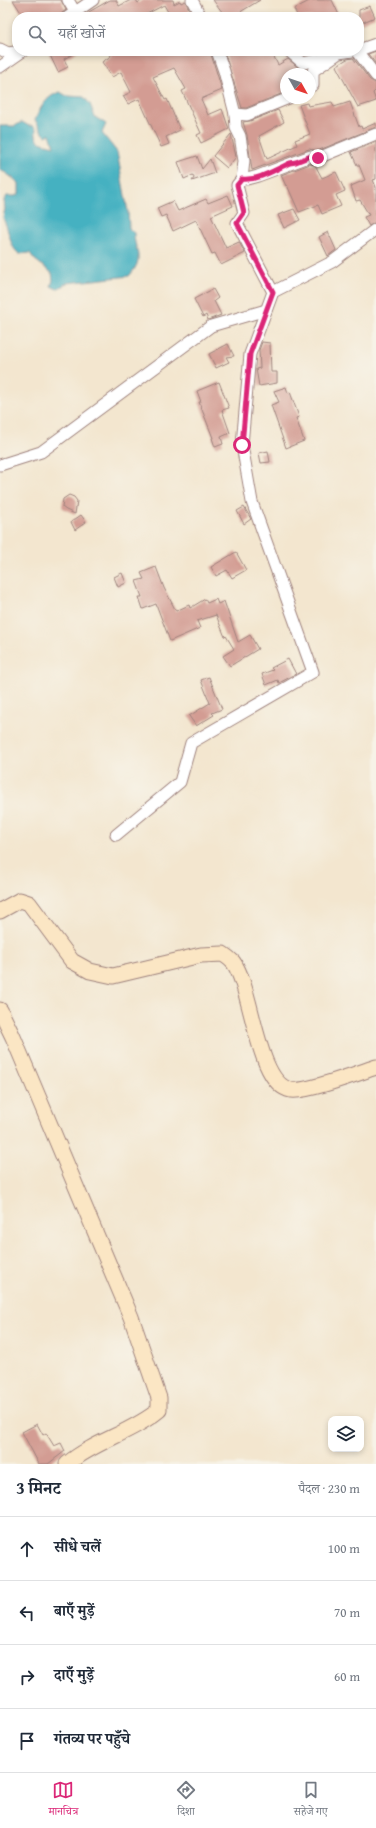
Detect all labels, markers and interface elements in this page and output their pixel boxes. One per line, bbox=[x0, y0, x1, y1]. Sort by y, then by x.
search box bbox=[12, 12, 364, 56]
text: यहाँ खोजें bbox=[58, 22, 105, 43]
icon: search bbox=[26, 23, 48, 45]
north arrow bbox=[280, 68, 316, 104]
route end bbox=[309, 149, 327, 167]
route start bbox=[233, 436, 251, 454]
map controls bbox=[328, 1416, 364, 1452]
button: layers bbox=[328, 1416, 364, 1452]
text: 3 मिनट bbox=[16, 1475, 61, 1500]
text: पैदल · 230 m bbox=[299, 1479, 360, 1498]
text: सीधे चलें bbox=[54, 1536, 101, 1557]
icon: ahead bbox=[16, 1538, 38, 1560]
text: 100 m bbox=[328, 1539, 360, 1558]
text: बाएँ मुड़ें bbox=[54, 1600, 95, 1621]
icon: left bbox=[16, 1602, 38, 1624]
text: 70 m bbox=[334, 1603, 360, 1622]
text: दाएँ मुड़ें bbox=[54, 1664, 94, 1685]
icon: right bbox=[16, 1666, 38, 1688]
text: 60 m bbox=[334, 1667, 360, 1686]
text: गंतव्य पर पहुँचे bbox=[54, 1728, 130, 1749]
icon: arrive bbox=[16, 1730, 38, 1752]
tab: मानचित्र bbox=[48, 1779, 78, 1822]
tab: दिशा bbox=[175, 1779, 197, 1822]
tab: सहेजे गए bbox=[294, 1779, 328, 1822]

